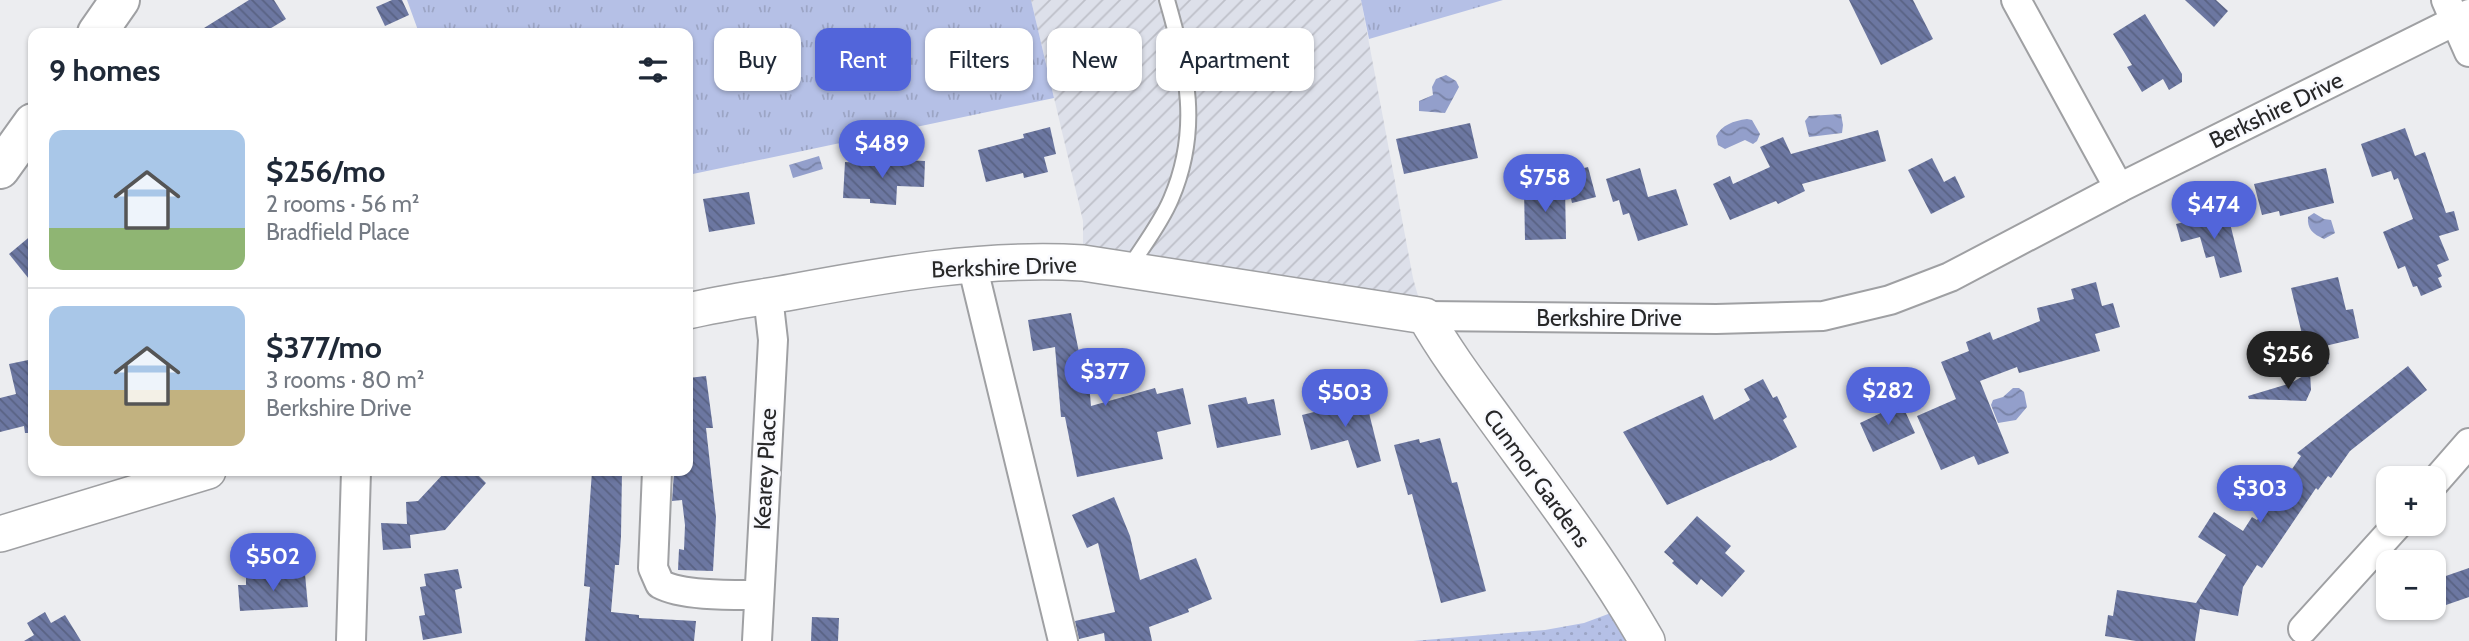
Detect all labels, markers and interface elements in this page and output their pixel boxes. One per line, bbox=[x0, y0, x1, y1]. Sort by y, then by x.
chip: Buy bbox=[714, 28, 801, 91]
chip: Rent bbox=[815, 28, 911, 91]
chip: Filters bbox=[925, 28, 1033, 91]
chip: New bbox=[1047, 28, 1142, 91]
chip: Apartment bbox=[1156, 28, 1314, 91]
icon: filters bbox=[634, 51, 672, 89]
text: 9 homes bbox=[49, 52, 160, 89]
street label: Berkshire Drive bbox=[2204, 65, 2348, 154]
pin: $489 bbox=[841, 120, 923, 180]
text: $489 bbox=[855, 129, 909, 157]
text: $256/mo bbox=[266, 153, 385, 190]
pin: $758 bbox=[1504, 154, 1586, 214]
icon: home bbox=[105, 158, 189, 242]
text: $758 bbox=[1519, 163, 1571, 191]
pin: $474 bbox=[2173, 182, 2255, 241]
text: 2 rooms · 56 m² bbox=[266, 190, 420, 218]
text: $474 bbox=[2188, 190, 2240, 218]
text: Bradfield Place bbox=[266, 218, 410, 246]
street label: Berkshire Drive bbox=[931, 250, 1077, 284]
street label: Berkshire Drive bbox=[1536, 304, 1682, 332]
text: $377/mo bbox=[266, 329, 382, 366]
pin: $256 bbox=[2247, 332, 2329, 391]
icon: home bbox=[105, 334, 189, 418]
text: $256 bbox=[2263, 340, 2313, 368]
pin: $377 bbox=[1064, 348, 1146, 408]
text: $377 bbox=[1080, 357, 1130, 385]
text: 3 rooms · 80 m² bbox=[266, 366, 424, 394]
pin: $282 bbox=[1847, 368, 1929, 427]
pin: $503 bbox=[1304, 370, 1386, 429]
text: $282 bbox=[1862, 376, 1914, 404]
text: $503 bbox=[1318, 378, 1372, 406]
text: Berkshire Drive bbox=[266, 394, 411, 422]
street label: Cunmor Gardens bbox=[1477, 403, 1597, 553]
street label: Kearey Place bbox=[748, 407, 782, 531]
pin: $303 bbox=[2219, 466, 2301, 525]
map controls bbox=[2376, 466, 2446, 620]
button: + bbox=[2376, 466, 2446, 536]
text: $303 bbox=[2233, 474, 2287, 502]
pin: $502 bbox=[232, 534, 314, 593]
text: $502 bbox=[246, 542, 300, 570]
button: − bbox=[2376, 550, 2446, 620]

